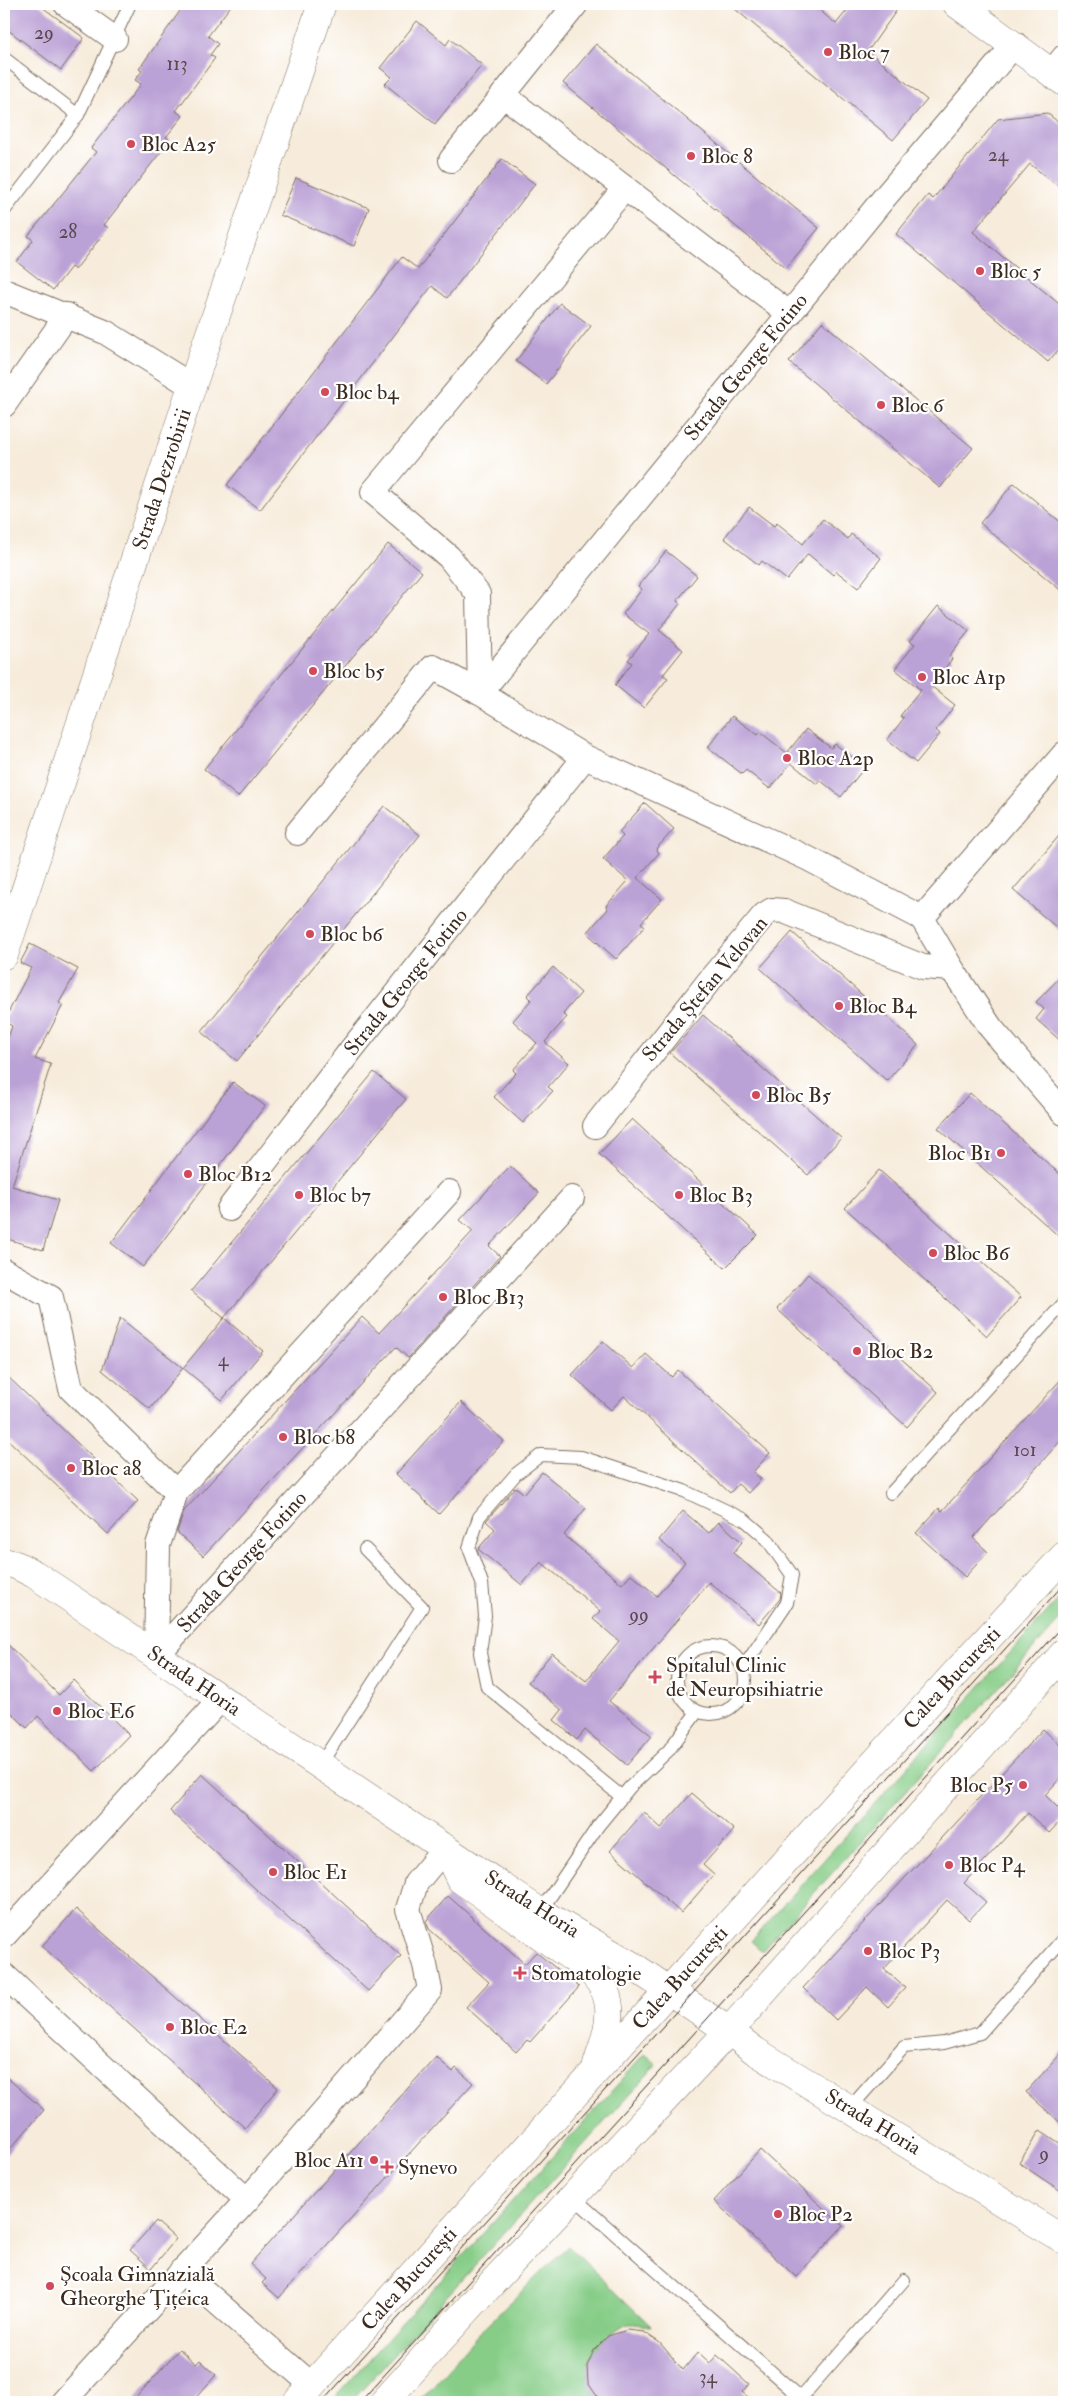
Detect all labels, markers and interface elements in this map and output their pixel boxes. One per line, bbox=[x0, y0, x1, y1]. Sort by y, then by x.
house number: 29 bbox=[34, 21, 54, 45]
place label: Bloc 7 bbox=[838, 39, 890, 66]
marker: Bloc 7 bbox=[822, 46, 834, 58]
house number: 113 bbox=[167, 52, 187, 76]
place label: Bloc A25 bbox=[141, 131, 217, 158]
marker: Bloc A25 bbox=[125, 138, 137, 150]
place label: Bloc 8 bbox=[701, 143, 753, 170]
house number: 24 bbox=[988, 143, 1009, 167]
marker: Bloc 8 bbox=[685, 150, 697, 162]
house number: 28 bbox=[59, 220, 77, 244]
place label: Bloc 5 bbox=[990, 258, 1042, 285]
marker: Bloc 5 bbox=[974, 265, 986, 277]
street label: Strada George Fotino bbox=[678, 288, 814, 446]
place label: Bloc b4 bbox=[335, 379, 400, 406]
marker: Bloc b4 bbox=[319, 386, 331, 398]
place label: Bloc 6 bbox=[891, 392, 945, 419]
marker: Bloc 6 bbox=[875, 399, 887, 411]
street label: Strada Dezrobirii bbox=[126, 405, 198, 553]
place label: Bloc b5 bbox=[323, 658, 385, 685]
place label: Bloc A1p bbox=[932, 664, 1005, 691]
marker: Bloc b5 bbox=[307, 665, 319, 677]
marker: Bloc A1p bbox=[916, 671, 928, 683]
place label: Bloc A2p bbox=[797, 745, 874, 772]
marker: Bloc A2p bbox=[781, 752, 793, 764]
street label: Strada George Fotino bbox=[338, 903, 474, 1061]
street label: Strada Ștefan Velovan bbox=[636, 911, 774, 1067]
place label: Bloc b6 bbox=[320, 921, 384, 948]
marker: Bloc b6 bbox=[304, 928, 316, 940]
place label: Bloc B4 bbox=[849, 993, 918, 1020]
marker: Bloc B4 bbox=[833, 1000, 845, 1012]
place label: Bloc B5 bbox=[766, 1082, 832, 1109]
marker: Bloc B5 bbox=[750, 1089, 762, 1101]
place label: Bloc B1 bbox=[928, 1140, 991, 1167]
marker: Bloc B1 bbox=[995, 1147, 1007, 1159]
place label: Bloc B12 bbox=[198, 1161, 272, 1188]
marker: Bloc B12 bbox=[182, 1168, 194, 1180]
place label: Bloc b7 bbox=[309, 1182, 371, 1209]
place label: Bloc B3 bbox=[689, 1182, 753, 1209]
marker: Bloc b7 bbox=[293, 1189, 305, 1201]
marker: Bloc B3 bbox=[673, 1189, 685, 1201]
place label: Bloc B6 bbox=[943, 1240, 1011, 1267]
marker: Bloc B6 bbox=[927, 1247, 939, 1259]
place label: Bloc B13 bbox=[453, 1284, 524, 1311]
marker: Bloc B13 bbox=[437, 1291, 449, 1303]
place label: Bloc B2 bbox=[867, 1338, 933, 1365]
marker: Bloc B2 bbox=[851, 1345, 863, 1357]
house number: 4 bbox=[218, 1348, 229, 1372]
place label: Bloc b8 bbox=[293, 1424, 355, 1451]
marker: Bloc b8 bbox=[277, 1431, 289, 1443]
house number: 101 bbox=[1013, 1438, 1037, 1462]
place label: Bloc a8 bbox=[81, 1455, 142, 1482]
marker: Bloc a8 bbox=[65, 1462, 77, 1474]
street label: Strada George Fotino bbox=[171, 1485, 313, 1639]
house number: 99 bbox=[627, 1603, 649, 1627]
street label: Calea București bbox=[897, 1621, 1007, 1735]
street label: Strada Horia bbox=[142, 1640, 246, 1722]
place label: Spitalul Clinic de Neuropsihiatrie bbox=[666, 1652, 823, 1703]
marker: Spitalul Clinic de Neuropsihiatrie bbox=[648, 1670, 662, 1684]
place label: Bloc E6 bbox=[67, 1698, 136, 1725]
marker: Bloc E6 bbox=[51, 1705, 63, 1717]
place label: Bloc P5 bbox=[950, 1772, 1014, 1799]
marker: Bloc P5 bbox=[1017, 1779, 1029, 1791]
place label: Bloc P4 bbox=[959, 1852, 1026, 1879]
place label: Bloc E1 bbox=[283, 1859, 348, 1886]
marker: Bloc P4 bbox=[943, 1859, 955, 1871]
street label: Strada Horia bbox=[479, 1864, 585, 1944]
marker: Bloc E1 bbox=[267, 1866, 279, 1878]
street label: Calea București bbox=[626, 1920, 734, 2036]
place label: Bloc P3 bbox=[878, 1938, 940, 1965]
marker: Bloc P3 bbox=[862, 1945, 874, 1957]
place label: Stomatologie bbox=[531, 1960, 641, 1987]
marker: Stomatologie bbox=[513, 1966, 527, 1980]
place label: Bloc E2 bbox=[180, 2014, 248, 2041]
marker: Bloc E2 bbox=[164, 2021, 176, 2033]
street label: Strada Horia bbox=[820, 2083, 926, 2161]
house number: 9 bbox=[1037, 2142, 1049, 2166]
place label: Bloc A11 bbox=[294, 2147, 364, 2174]
marker: Bloc A11 bbox=[368, 2154, 380, 2166]
place label: Synevo bbox=[398, 2154, 457, 2181]
marker: Synevo bbox=[380, 2160, 394, 2174]
place label: Bloc P2 bbox=[788, 2201, 853, 2228]
marker: Bloc P2 bbox=[772, 2208, 784, 2220]
street label: Calea București bbox=[355, 2221, 463, 2337]
place label: Școala Gimnazială Gheorghe Țițeica bbox=[60, 2261, 215, 2312]
marker: Școala Gimnazială Gheorghe Țițeica bbox=[44, 2280, 56, 2292]
house number: 34 bbox=[699, 2365, 717, 2389]

